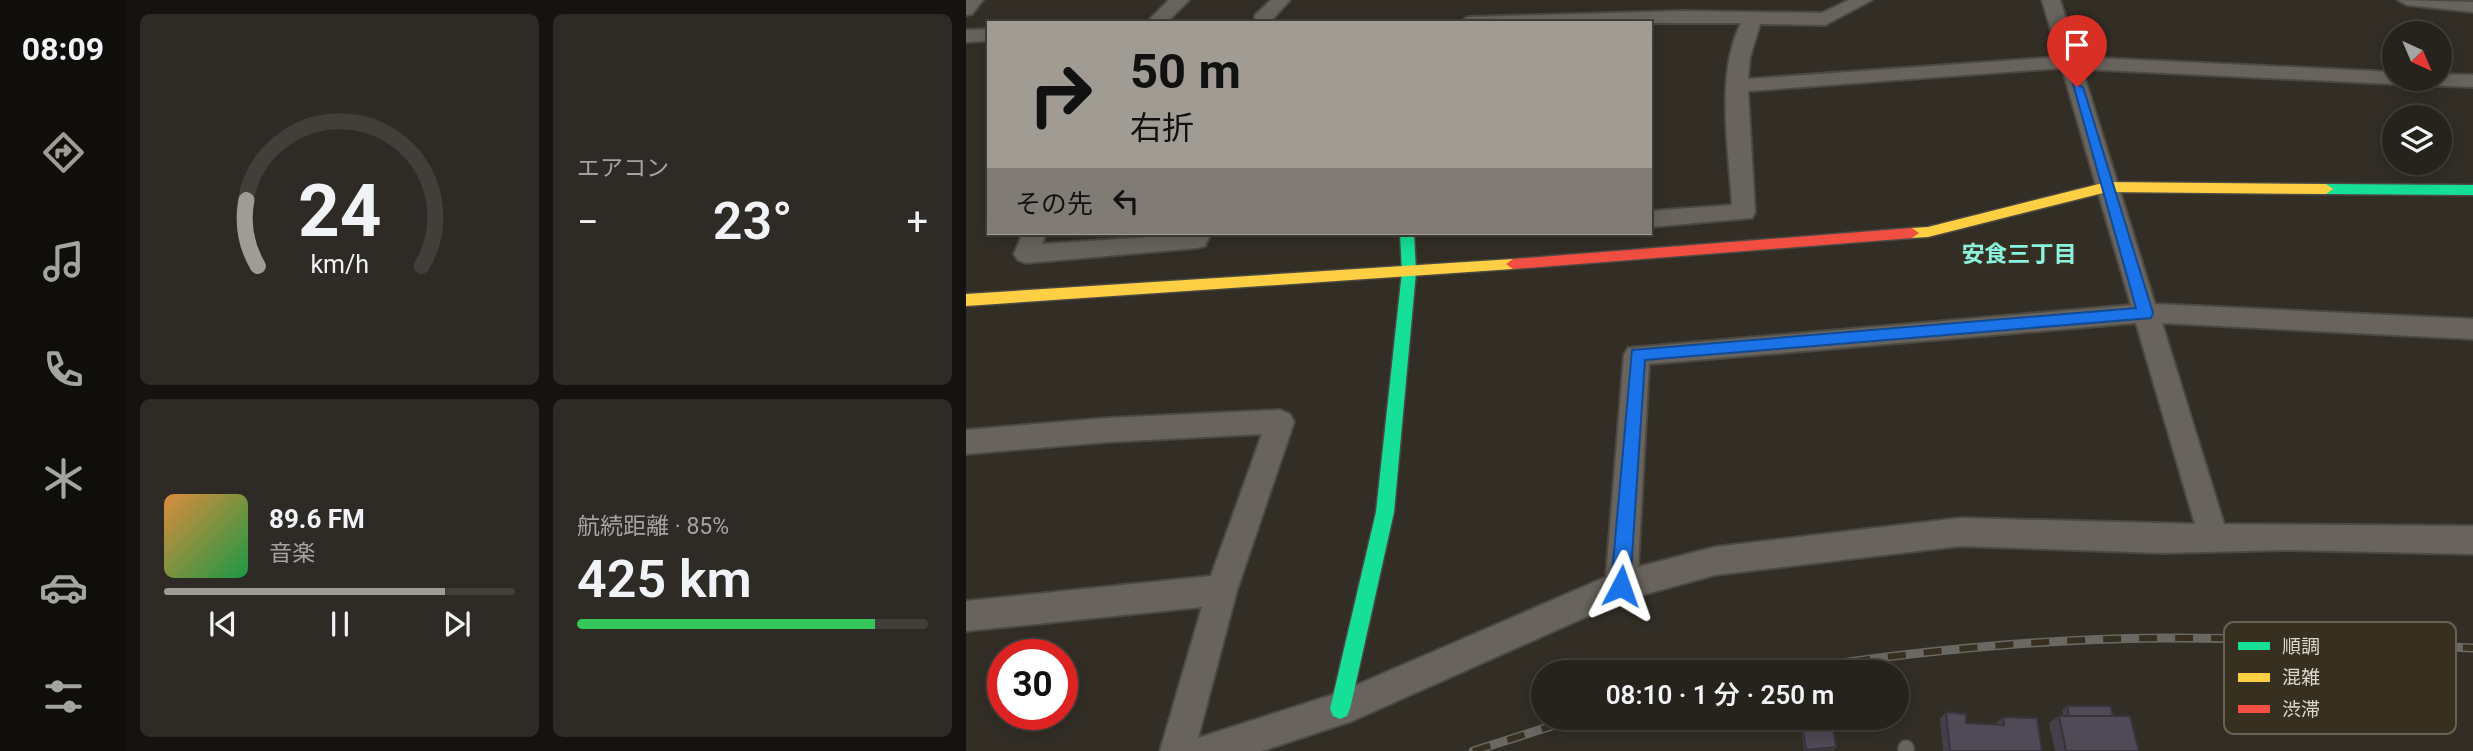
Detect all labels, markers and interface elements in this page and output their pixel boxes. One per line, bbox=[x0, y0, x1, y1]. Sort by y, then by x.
pin bbox=[2047, 15, 2107, 87]
north arrow bbox=[2382, 21, 2452, 91]
map controls bbox=[2382, 21, 2452, 175]
icon: arrive bbox=[2058, 26, 2096, 64]
text: 08:09 bbox=[22, 30, 104, 68]
text: 50 m bbox=[1130, 43, 1241, 100]
icon: right bbox=[1015, 49, 1106, 140]
button: layers bbox=[2382, 105, 2452, 175]
text: 右折 bbox=[1130, 109, 1194, 147]
icon: directions bbox=[39, 128, 88, 177]
text: エアコン bbox=[577, 155, 669, 182]
text: 24 bbox=[298, 168, 381, 254]
icon: left bbox=[1107, 182, 1145, 220]
text: その先 bbox=[1015, 189, 1093, 219]
text: 23° bbox=[713, 191, 792, 252]
text: − bbox=[577, 200, 599, 244]
text: + bbox=[906, 200, 928, 244]
icon: music bbox=[39, 237, 88, 286]
district label: 安食三丁目 bbox=[1962, 241, 2077, 268]
text: km/h bbox=[310, 249, 369, 278]
icon: phone bbox=[39, 345, 88, 394]
icon: climate bbox=[39, 454, 88, 503]
text: 89.6 FM bbox=[269, 504, 365, 534]
text: 航続距離 · 85% bbox=[577, 513, 729, 540]
text: 音楽 bbox=[269, 540, 315, 567]
text: 425 km bbox=[577, 549, 752, 610]
position arrow bbox=[1584, 549, 1658, 623]
icon: car bbox=[39, 563, 88, 612]
icon: previous bbox=[204, 605, 242, 643]
icon: pause bbox=[321, 605, 359, 643]
icon: next bbox=[438, 605, 476, 643]
legend bbox=[2224, 622, 2456, 734]
text: 順調 bbox=[2282, 635, 2320, 658]
speed limit sign: 30 bbox=[987, 639, 1078, 730]
text: 混雑 bbox=[2282, 666, 2320, 689]
icon: filters bbox=[39, 672, 88, 721]
text: 08:10 · 1 分 · 250 m bbox=[1606, 680, 1834, 710]
text: 渋滞 bbox=[2282, 698, 2320, 721]

